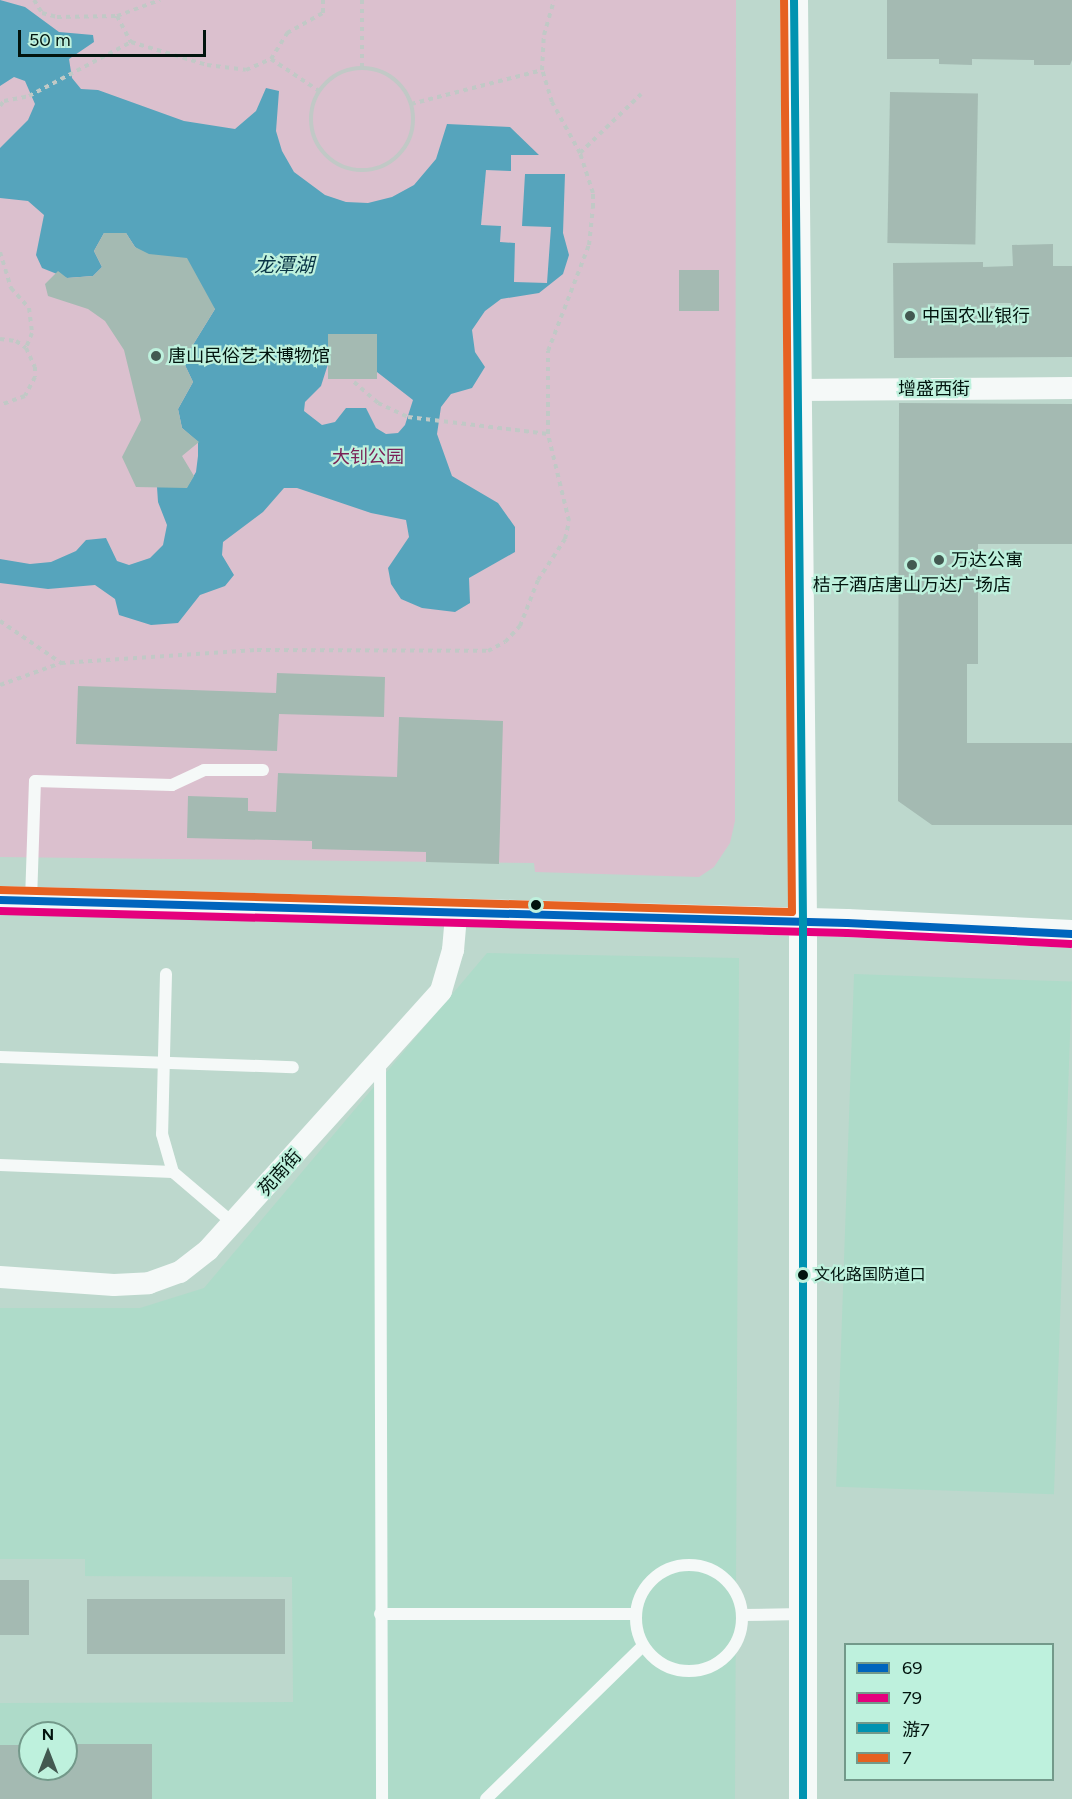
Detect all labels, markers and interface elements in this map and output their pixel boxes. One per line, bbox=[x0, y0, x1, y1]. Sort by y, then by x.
scale bar bbox=[21, 18, 208, 56]
text: 50 m bbox=[29, 29, 71, 51]
water label: 龙潭湖 bbox=[254, 253, 314, 277]
place label: 中国农业银行 bbox=[922, 305, 1030, 327]
marker: 中国农业银行 bbox=[903, 309, 917, 323]
place label: 唐山民俗艺术博物馆 bbox=[168, 345, 330, 367]
marker: 唐山民俗艺术博物馆 bbox=[149, 349, 163, 363]
street label: 增盛西街 bbox=[898, 378, 970, 400]
park label: 大钊公园 bbox=[332, 446, 404, 468]
place label: 万达公寓 bbox=[951, 549, 1023, 571]
marker: 万达公寓 bbox=[932, 553, 946, 567]
marker: 桔子酒店唐山万达广场店 bbox=[905, 558, 919, 572]
place label: 桔子酒店唐山万达广场店 bbox=[813, 574, 1011, 596]
unlabelled marker bbox=[530, 899, 542, 911]
street label: 苑南街 bbox=[254, 1146, 306, 1200]
place label: 文化路国防道口 bbox=[814, 1265, 926, 1285]
marker: 文化路国防道口 bbox=[797, 1269, 809, 1281]
legend bbox=[844, 1643, 1054, 1781]
text: 69 bbox=[902, 1657, 922, 1679]
text: 79 bbox=[902, 1687, 922, 1709]
text: 游7 bbox=[902, 1719, 930, 1741]
north arrow bbox=[18, 1721, 78, 1781]
text: N bbox=[42, 1725, 54, 1744]
text: 7 bbox=[902, 1747, 912, 1769]

